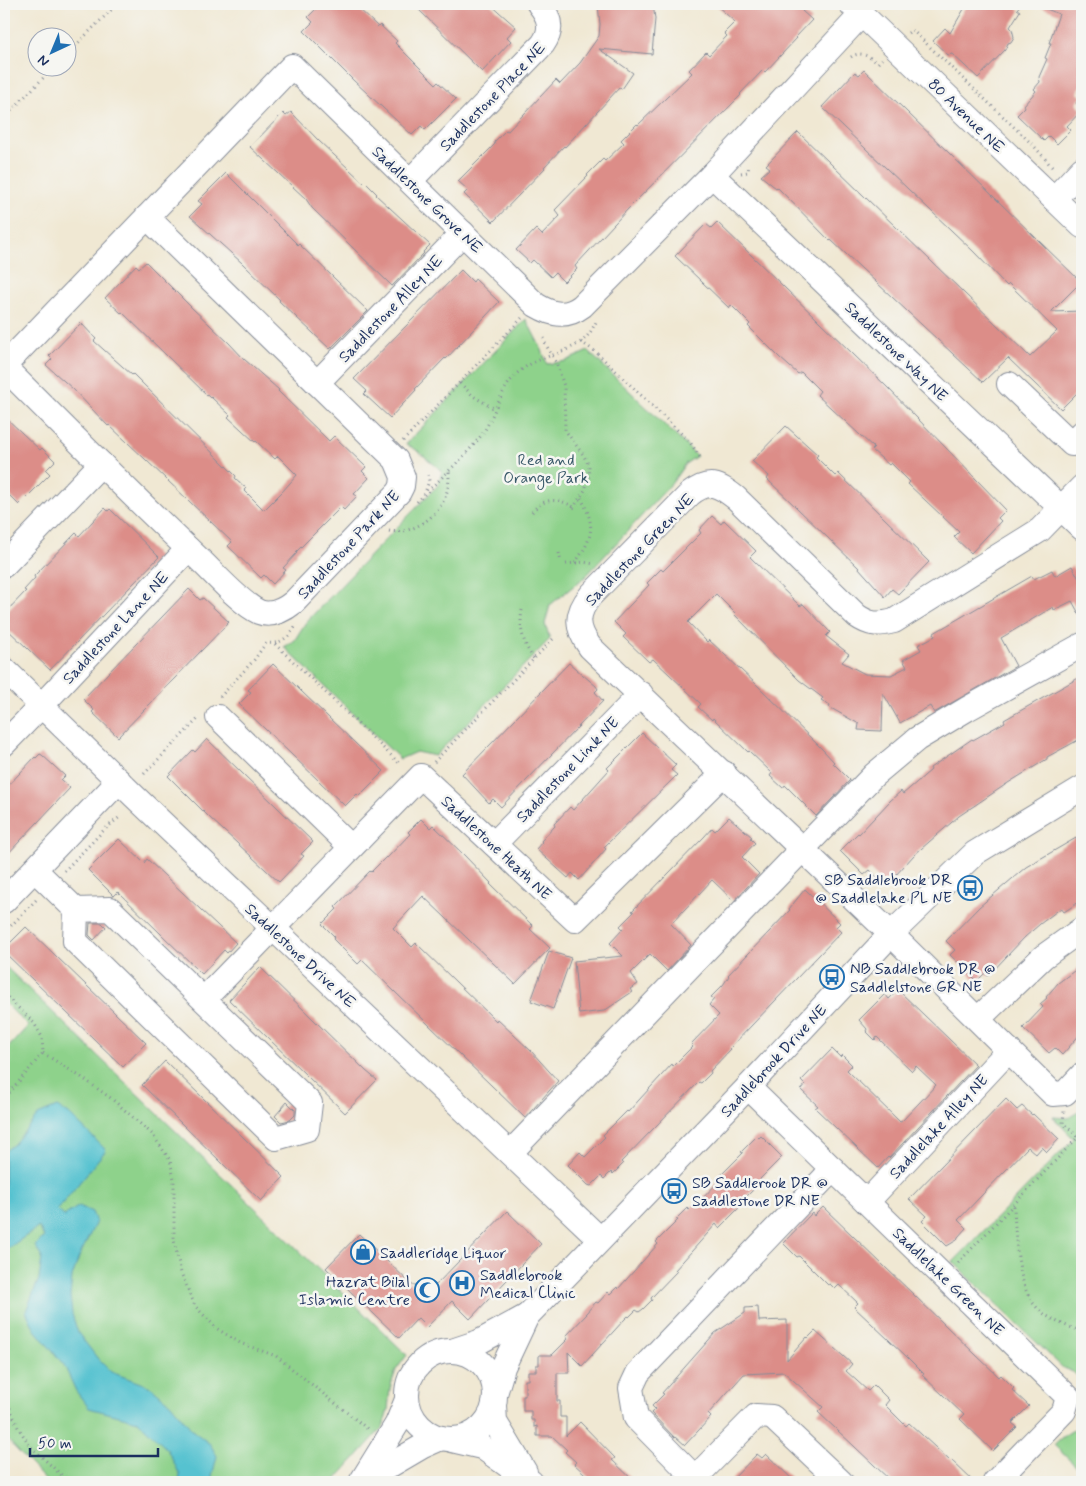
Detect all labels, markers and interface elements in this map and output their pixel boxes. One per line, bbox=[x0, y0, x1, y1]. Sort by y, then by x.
north arrow bbox=[28, 28, 78, 78]
street label: Saddlestone Place NE bbox=[435, 38, 551, 156]
text: N bbox=[34, 51, 53, 70]
street label: 80 Avenue NE bbox=[923, 74, 1009, 158]
street label: Saddlestone Grove NE bbox=[367, 142, 487, 258]
street label: Saddlestone Alley NE bbox=[334, 251, 448, 367]
street label: Saddlestone Way NE bbox=[840, 297, 952, 407]
park label: Red and Orange Park bbox=[503, 450, 589, 490]
street label: Saddlestone Park NE bbox=[293, 486, 405, 604]
street label: Saddlestone Green NE bbox=[581, 489, 699, 611]
street label: Saddlestone Lane NE bbox=[58, 567, 174, 689]
street label: Saddlestone Link NE bbox=[512, 713, 624, 827]
street label: Saddlestone Heath NE bbox=[436, 791, 556, 905]
place label: SB Saddlebrook DR @ Saddlelake PL NE bbox=[815, 870, 952, 909]
bus stop icon: SB Saddlebrook DR @ Saddlelake PL NE bbox=[957, 875, 983, 901]
street label: Saddlestone Drive NE bbox=[240, 899, 360, 1013]
place label: NB Saddlebrook DR @ Saddlelstone GR NE bbox=[850, 959, 996, 998]
bus stop icon: NB Saddlebrook DR @ Saddlelstone GR NE bbox=[819, 964, 845, 990]
street label: Saddlebrook Drive NE bbox=[716, 1000, 832, 1122]
street label: Saddlelake Alley NE bbox=[885, 1070, 993, 1184]
place label: SB Saddlerook DR @ Saddlestone DR NE bbox=[692, 1173, 828, 1212]
bus stop icon: SB Saddlerook DR @ Saddlestone DR NE bbox=[661, 1178, 687, 1204]
street label: Saddlelake Green NE bbox=[888, 1223, 1008, 1341]
shop icon: Saddleridge Liquor bbox=[350, 1239, 376, 1265]
place label: Saddleridge Liquor bbox=[380, 1243, 507, 1264]
place label: Saddlebrook Medical Clinic bbox=[480, 1265, 576, 1304]
hospital icon: Saddlebrook Medical Clinic bbox=[449, 1270, 475, 1296]
place label: Hazrat Bilal Islamic Centre bbox=[299, 1272, 410, 1311]
mosque icon: Hazrat Bilal Islamic Centre bbox=[414, 1277, 440, 1303]
scale bar bbox=[30, 1426, 158, 1458]
text: 50 m bbox=[38, 1434, 72, 1454]

